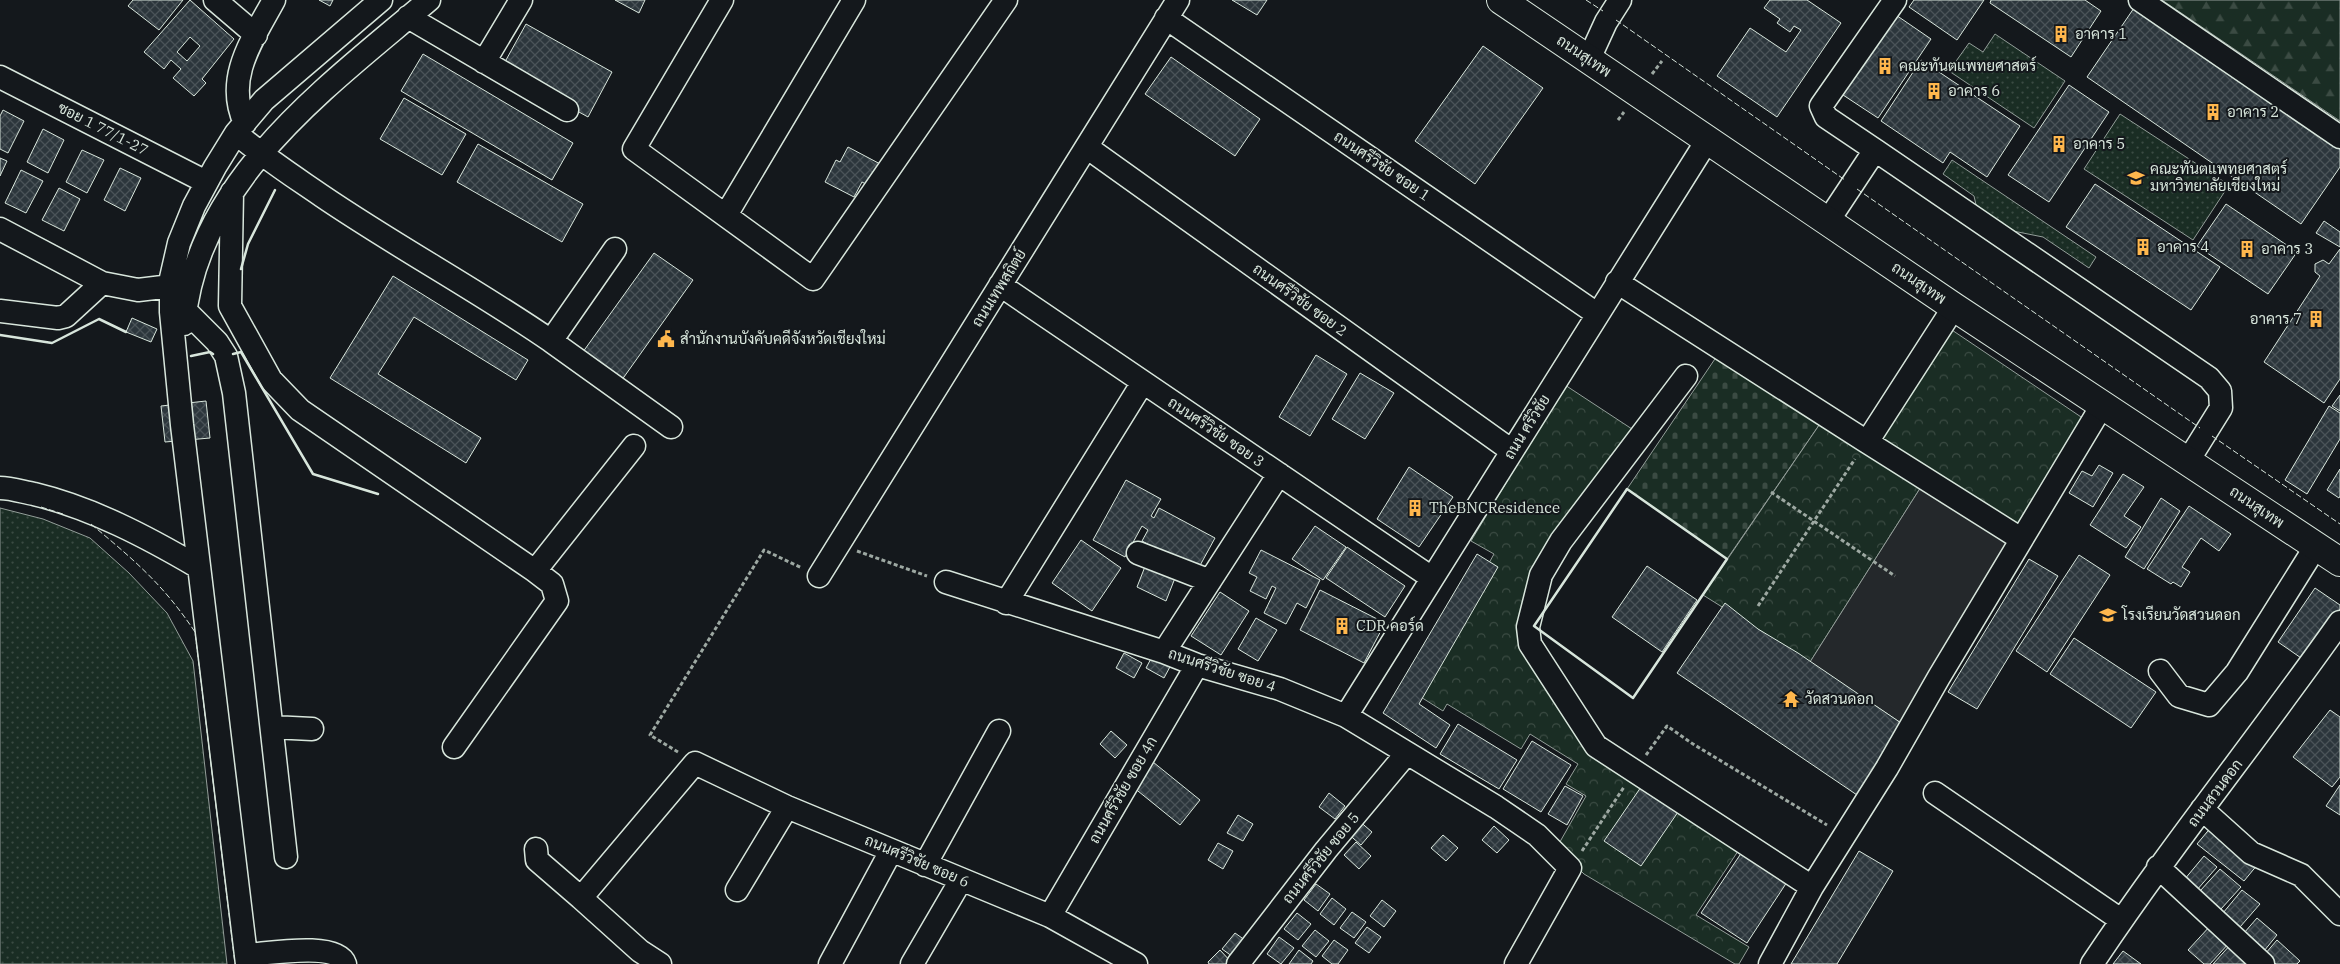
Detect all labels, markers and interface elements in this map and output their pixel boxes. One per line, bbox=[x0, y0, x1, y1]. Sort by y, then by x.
building icon: อาคาร 1 bbox=[2051, 24, 2071, 44]
place label: อาคาร 1 bbox=[2075, 24, 2127, 43]
street label: ถนนสุเทพ bbox=[1552, 30, 1615, 82]
building icon: คณะทันตแพทยศาสตร์ bbox=[1875, 56, 1895, 76]
place label: คณะทันตแพทยศาสตร์ bbox=[1899, 56, 2036, 75]
building icon: อาคาร 6 bbox=[1924, 81, 1944, 101]
place label: อาคาร 6 bbox=[1948, 81, 2000, 100]
street label: ซอย 1 77/1-27 bbox=[55, 98, 152, 159]
building icon: อาคาร 2 bbox=[2203, 102, 2223, 122]
place label: อาคาร 2 bbox=[2227, 102, 2279, 121]
street label: ถนนศรีวิชัย ซอย 1 bbox=[1331, 126, 1434, 205]
building icon: อาคาร 5 bbox=[2049, 134, 2069, 154]
place label: อาคาร 5 bbox=[2073, 134, 2125, 153]
place label: คณะทันตแพทยศาสตร์ มหาวิทยาลัยเชียงใหม่ bbox=[2150, 159, 2287, 195]
school or university icon: คณะทันตแพทยศาสตร์ มหาวิทยาลัยเชียงใหม่ bbox=[2126, 168, 2146, 188]
building icon: อาคาร 4 bbox=[2133, 237, 2153, 257]
place label: อาคาร 4 bbox=[2157, 237, 2209, 256]
building icon: อาคาร 3 bbox=[2237, 239, 2257, 259]
place label: อาคาร 3 bbox=[2261, 239, 2313, 258]
street label: ถนนเทพสถิตย์ bbox=[967, 245, 1030, 330]
street label: ถนนสุเทพ bbox=[1887, 257, 1950, 309]
street label: ถนนศรีวิชัย ซอย 2 bbox=[1249, 259, 1351, 340]
place label: อาคาร 7 bbox=[2250, 309, 2302, 328]
building icon: อาคาร 7 bbox=[2306, 309, 2326, 329]
public building icon: สำนักงานบังคับคดีจังหวัดเชียงใหม่ bbox=[656, 329, 676, 349]
place label: สำนักงานบังคับคดีจังหวัดเชียงใหม่ bbox=[680, 329, 886, 348]
street label: ถนน ศรีวิชัย bbox=[1499, 391, 1554, 463]
street label: ถนนศรีวิชัย ซอย 3 bbox=[1165, 392, 1268, 471]
street label: ถนนสุเทพ bbox=[2225, 481, 2288, 533]
building icon: TheBNCResidence bbox=[1405, 498, 1425, 518]
place label: TheBNCResidence bbox=[1429, 498, 1560, 517]
school or university icon: โรงเรียนวัดสวนดอก bbox=[2098, 605, 2118, 625]
place label: โรงเรียนวัดสวนดอก bbox=[2121, 605, 2241, 624]
building icon: CDR คอร์ด bbox=[1332, 616, 1352, 636]
place label: CDR คอร์ด bbox=[1356, 616, 1424, 635]
street label: ถนนศรีวิชัย ซอย 4 bbox=[1166, 643, 1278, 696]
temple icon: วัดสวนดอก bbox=[1781, 689, 1801, 709]
place label: วัดสวนดอก bbox=[1805, 689, 1874, 708]
street label: ถนนศรีวิชัย ซอย 4ก bbox=[1084, 733, 1161, 847]
street label: ถนนสวนดอก bbox=[2183, 755, 2246, 830]
street label: ถนนศรีวิชัย ซอย 5 bbox=[1278, 808, 1363, 907]
street label: ถนนศรีวิชัย ซอย 6 bbox=[862, 830, 972, 891]

